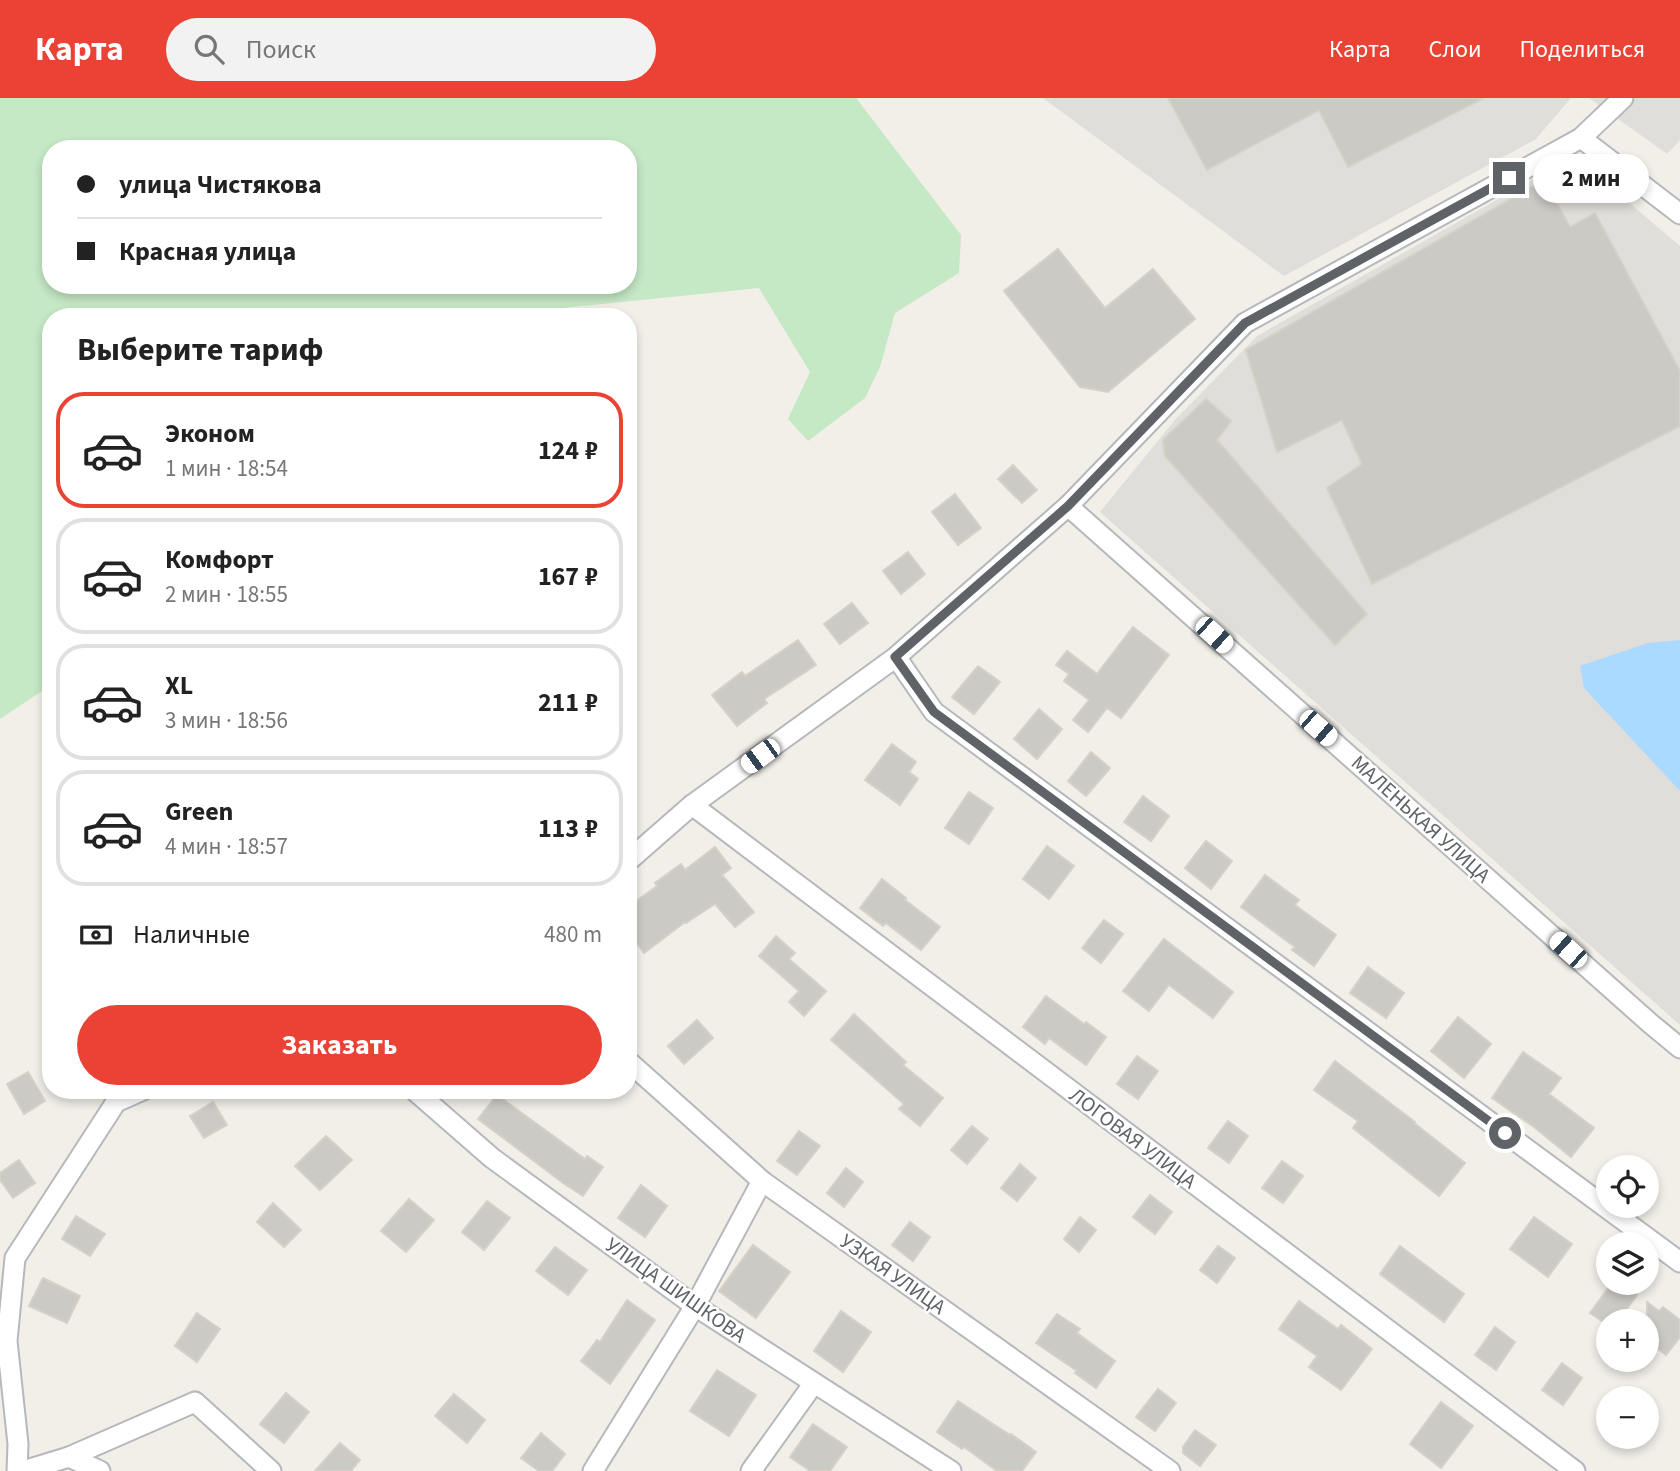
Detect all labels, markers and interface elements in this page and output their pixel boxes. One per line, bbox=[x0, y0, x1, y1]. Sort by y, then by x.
search box bbox=[166, 18, 656, 81]
text: Карта bbox=[35, 26, 124, 73]
icon: search bbox=[190, 30, 228, 68]
text: Поиск bbox=[246, 31, 316, 68]
text: Карта bbox=[1329, 32, 1391, 67]
text: Слои bbox=[1429, 32, 1482, 67]
text: Поделиться bbox=[1520, 32, 1645, 67]
callout: 2 мин bbox=[1534, 154, 1649, 202]
route end bbox=[1493, 162, 1525, 194]
text: 2 мин bbox=[1562, 162, 1620, 195]
text: улица Чистякова bbox=[119, 166, 322, 203]
text: Красная улица bbox=[119, 233, 296, 270]
text: Выберите тариф bbox=[77, 327, 324, 373]
text: Эконом bbox=[165, 415, 255, 452]
icon: car bbox=[81, 419, 144, 482]
text: 124 ₽ bbox=[538, 432, 598, 469]
text: 1 мин · 18:54 bbox=[165, 452, 288, 485]
text: Комфорт bbox=[165, 541, 274, 578]
icon: car bbox=[81, 545, 144, 608]
text: 167 ₽ bbox=[538, 558, 598, 595]
text: 2 мин · 18:55 bbox=[165, 578, 288, 611]
car bbox=[1192, 613, 1237, 657]
text: XL bbox=[165, 667, 193, 704]
icon: car bbox=[81, 671, 144, 734]
text: 211 ₽ bbox=[538, 684, 598, 721]
text: 3 мин · 18:56 bbox=[165, 704, 288, 737]
car bbox=[1296, 706, 1341, 750]
car bbox=[737, 735, 784, 777]
street label: МАЛЕНЬКАЯ УЛИЦА bbox=[1345, 748, 1498, 890]
text: Green bbox=[165, 793, 233, 830]
icon: car bbox=[81, 797, 144, 860]
text: 113 ₽ bbox=[538, 810, 598, 847]
text: 4 мин · 18:57 bbox=[165, 830, 288, 863]
icon: cash bbox=[77, 916, 115, 954]
text: Наличные bbox=[133, 916, 250, 953]
text: 480 m bbox=[544, 918, 602, 951]
car bbox=[1546, 928, 1591, 972]
button: Заказать bbox=[77, 1005, 602, 1085]
street label: ЛОГОВАЯ УЛИЦА bbox=[1063, 1080, 1203, 1196]
route start bbox=[1489, 1117, 1521, 1149]
map controls bbox=[1596, 1155, 1659, 1449]
button: locate bbox=[1596, 1155, 1659, 1218]
street label: УЗКАЯ УЛИЦА bbox=[834, 1226, 953, 1322]
street label: УЛИЦА ШИШКОВА bbox=[599, 1230, 753, 1350]
button: layers bbox=[1596, 1232, 1659, 1295]
button: + bbox=[1596, 1309, 1659, 1372]
button: − bbox=[1596, 1386, 1659, 1449]

